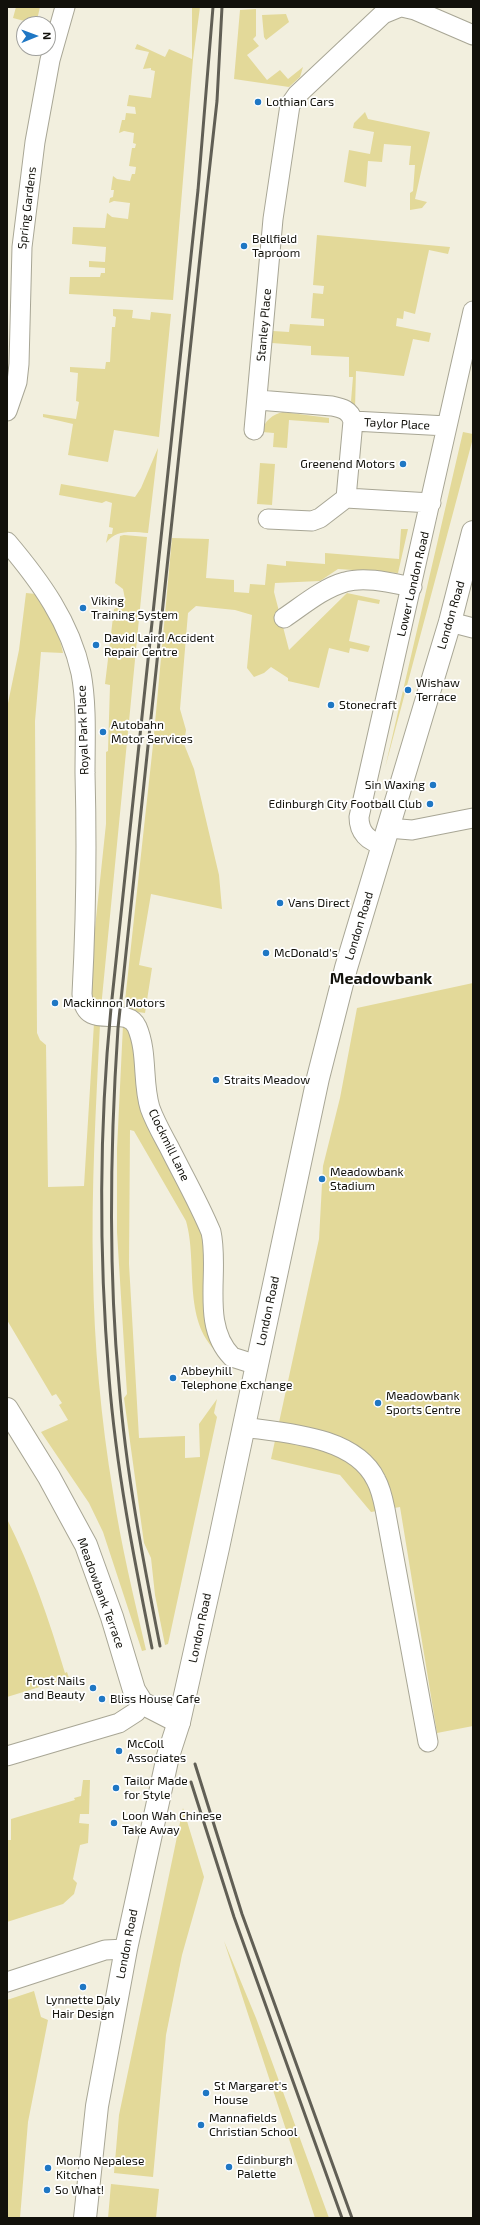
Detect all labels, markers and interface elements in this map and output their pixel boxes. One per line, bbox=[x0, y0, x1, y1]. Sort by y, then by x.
north arrow bbox=[16, 16, 56, 56]
text: N bbox=[41, 32, 54, 40]
place label: Lothian Cars bbox=[266, 95, 334, 109]
marker: Lothian Cars bbox=[253, 97, 263, 107]
street label: Spring Gardens bbox=[15, 166, 39, 250]
place label: Bellfield Taproom bbox=[252, 232, 300, 260]
marker: Bellfield Taproom bbox=[239, 241, 249, 251]
street label: Stanley Place bbox=[254, 288, 274, 362]
street label: Taylor Place bbox=[364, 415, 430, 433]
place label: Greenend Motors bbox=[300, 457, 395, 471]
marker: Greenend Motors bbox=[398, 459, 408, 469]
street label: Lower London Road bbox=[394, 530, 432, 638]
street label: London Road bbox=[434, 579, 468, 651]
place label: Viking Training System bbox=[91, 594, 178, 622]
marker: Viking Training System bbox=[78, 603, 88, 613]
place label: David Laird Accident Repair Centre bbox=[104, 631, 214, 659]
marker: David Laird Accident Repair Centre bbox=[91, 640, 101, 650]
place label: Wishaw Terrace bbox=[416, 676, 460, 704]
street label: Royal Park Place bbox=[74, 685, 92, 775]
marker: Wishaw Terrace bbox=[403, 685, 413, 695]
place label: Stonecraft bbox=[339, 698, 397, 712]
marker: Stonecraft bbox=[326, 700, 336, 710]
place label: Autobahn Motor Services bbox=[111, 718, 193, 746]
marker: Autobahn Motor Services bbox=[98, 727, 108, 737]
place label: Sin Waxing bbox=[365, 778, 425, 792]
marker: Sin Waxing bbox=[428, 780, 438, 790]
place label: Edinburgh City Football Club bbox=[268, 797, 422, 811]
marker: Edinburgh City Football Club bbox=[425, 799, 435, 809]
street label: London Road bbox=[342, 890, 376, 962]
place label: Vans Direct bbox=[288, 896, 350, 910]
marker: Vans Direct bbox=[275, 898, 285, 908]
place label: McDonald's bbox=[274, 946, 338, 960]
marker: McDonald's bbox=[261, 948, 271, 958]
district label: Meadowbank bbox=[330, 969, 432, 989]
place label: Mackinnon Motors bbox=[63, 996, 165, 1010]
marker: Mackinnon Motors bbox=[50, 998, 60, 1008]
place label: Straits Meadow bbox=[224, 1073, 310, 1087]
marker: Straits Meadow bbox=[211, 1075, 221, 1085]
street label: Clockmill Lane bbox=[145, 1106, 193, 1184]
place label: Meadowbank Stadium bbox=[330, 1165, 404, 1193]
marker: Meadowbank Stadium bbox=[317, 1174, 327, 1184]
street label: London Road bbox=[254, 1275, 282, 1347]
place label: Abbeyhill Telephone Exchange bbox=[181, 1364, 292, 1392]
marker: Abbeyhill Telephone Exchange bbox=[168, 1373, 178, 1383]
place label: Meadowbank Sports Centre bbox=[386, 1389, 461, 1417]
marker: Meadowbank Sports Centre bbox=[373, 1398, 383, 1408]
street label: Meadowbank Terrace bbox=[74, 1536, 128, 1650]
street label: London Road bbox=[186, 1592, 214, 1664]
place label: Frost Nails and Beauty bbox=[24, 1674, 85, 1702]
marker: Frost Nails and Beauty bbox=[88, 1683, 98, 1693]
place label: Bliss House Cafe bbox=[110, 1692, 200, 1706]
marker: Bliss House Cafe bbox=[97, 1694, 107, 1704]
place label: McColl Associates bbox=[127, 1737, 186, 1765]
marker: McColl Associates bbox=[114, 1746, 124, 1756]
place label: Tailor Made for Style bbox=[124, 1774, 188, 1802]
marker: Tailor Made for Style bbox=[111, 1783, 121, 1793]
place label: Loon Wah Chinese Take Away bbox=[122, 1809, 222, 1837]
marker: Loon Wah Chinese Take Away bbox=[109, 1818, 119, 1828]
street label: London Road bbox=[113, 1908, 141, 1980]
marker: Lynnette Daly Hair Design bbox=[78, 1982, 88, 1992]
place label: Lynnette Daly Hair Design bbox=[46, 1993, 120, 2021]
place label: St Margaret's House bbox=[214, 2079, 287, 2107]
marker: St Margaret's House bbox=[201, 2088, 211, 2098]
place label: Mannafields Christian School bbox=[209, 2111, 297, 2139]
marker: Mannafields Christian School bbox=[196, 2120, 206, 2130]
place label: Edinburgh Palette bbox=[237, 2153, 293, 2181]
place label: Momo Nepalese Kitchen bbox=[56, 2154, 144, 2182]
marker: Edinburgh Palette bbox=[224, 2162, 234, 2172]
marker: Momo Nepalese Kitchen bbox=[43, 2163, 53, 2173]
place label: So What! bbox=[55, 2183, 104, 2197]
marker: So What! bbox=[42, 2185, 52, 2195]

